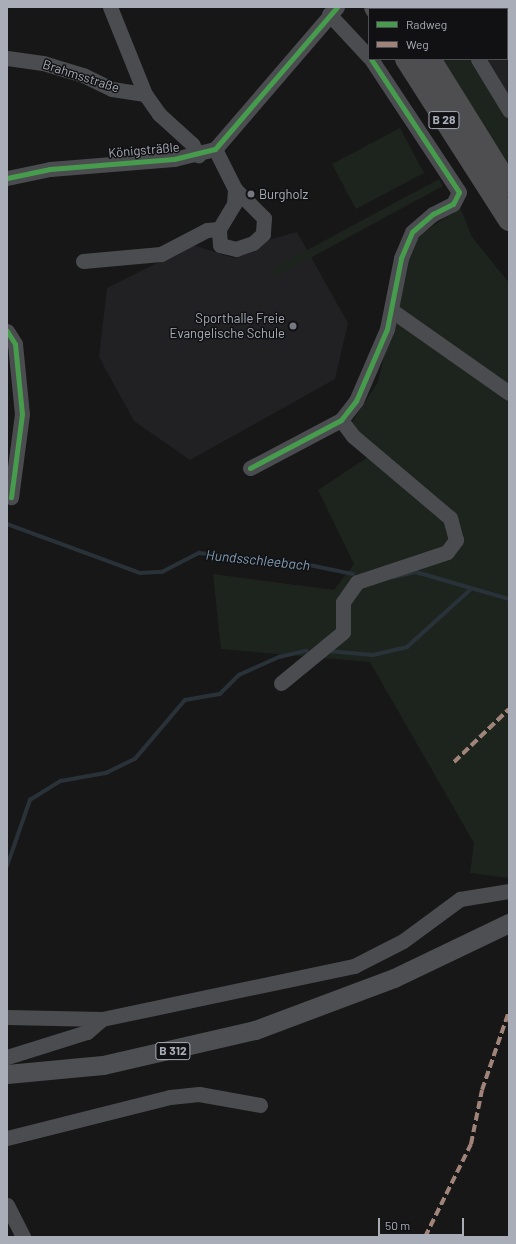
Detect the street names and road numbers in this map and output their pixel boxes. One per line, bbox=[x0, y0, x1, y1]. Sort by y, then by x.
street label: Brahmsstraße bbox=[41, 56, 121, 96]
road number: B 28 bbox=[428, 110, 460, 130]
street label: Königsträßle bbox=[108, 139, 180, 161]
road number: B 312 bbox=[155, 1041, 191, 1061]

